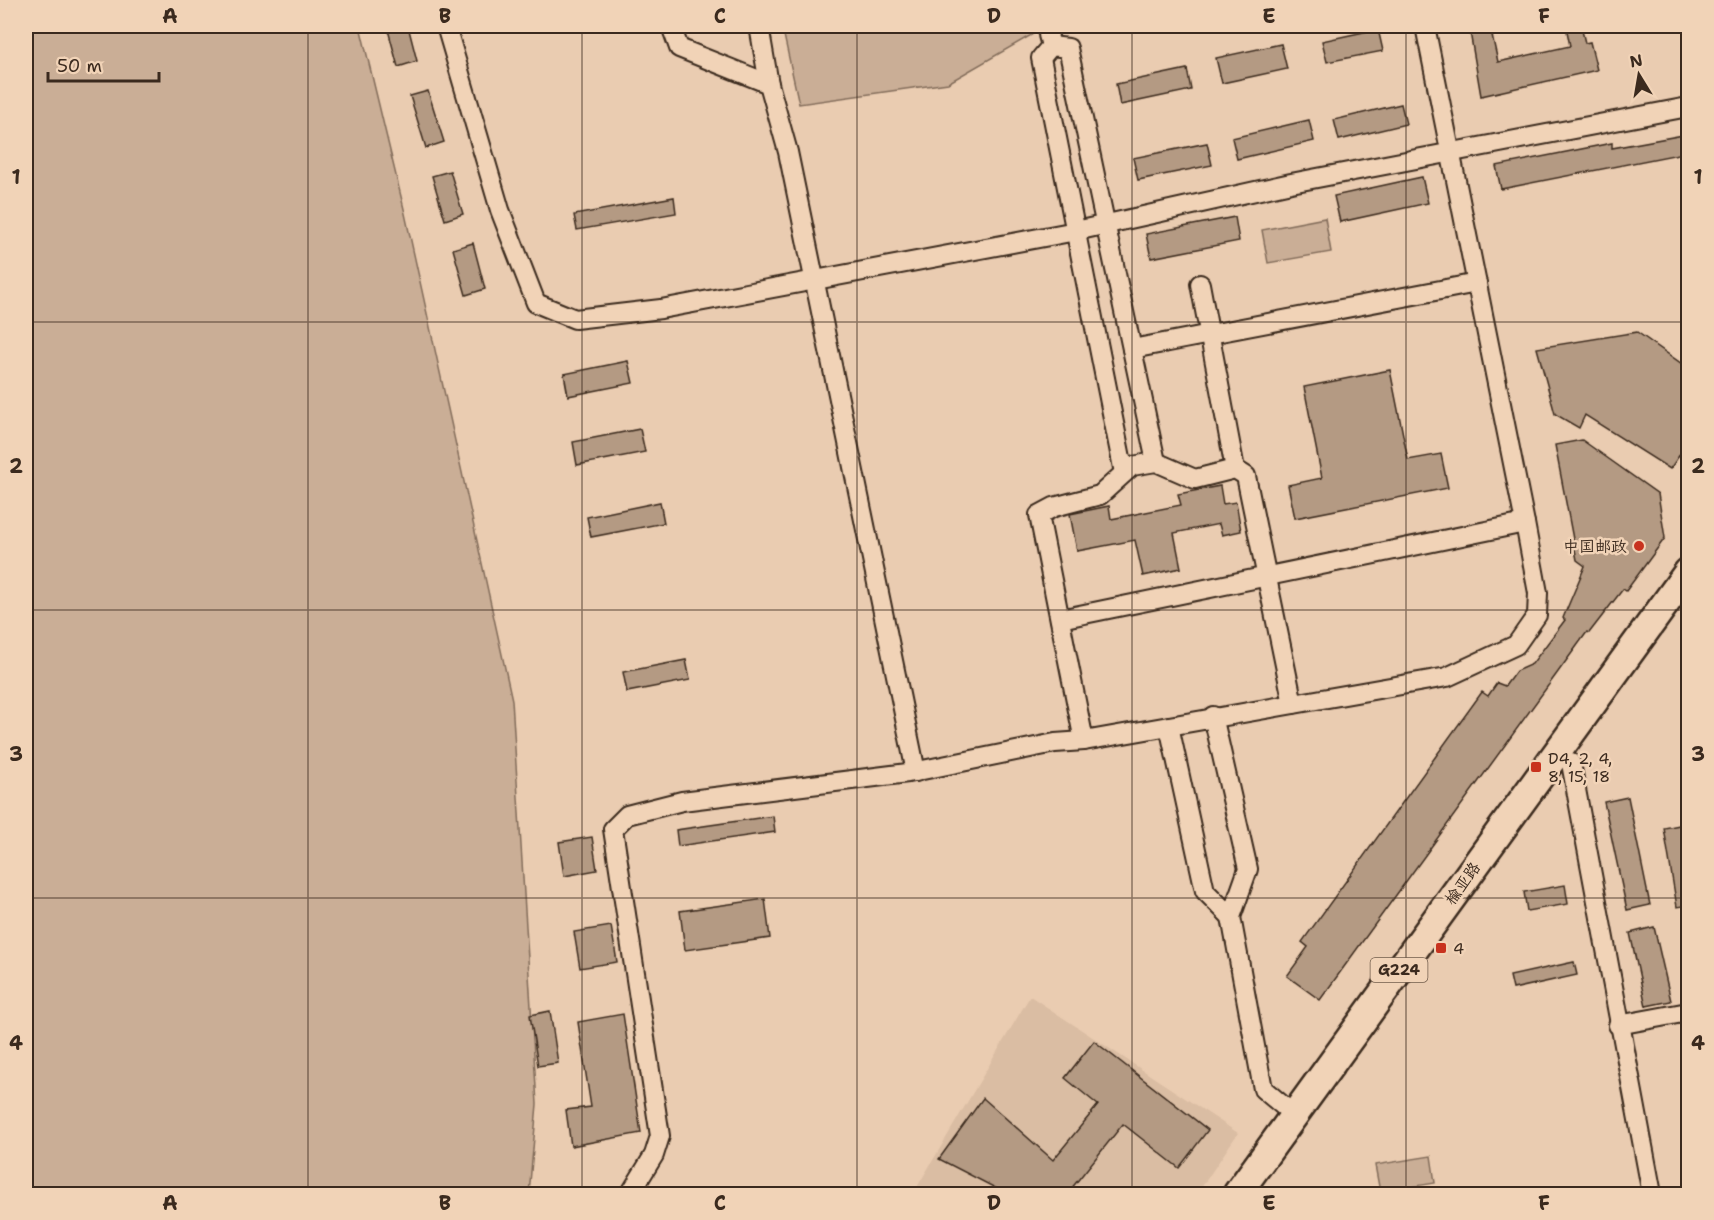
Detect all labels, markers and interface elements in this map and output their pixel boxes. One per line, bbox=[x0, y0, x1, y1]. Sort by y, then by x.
text: A bbox=[162, 3, 178, 29]
text: B bbox=[439, 3, 451, 29]
text: C bbox=[714, 3, 726, 29]
text: D bbox=[987, 3, 1001, 29]
text: E bbox=[1262, 3, 1276, 29]
text: F bbox=[1538, 3, 1550, 29]
scale bar bbox=[48, 45, 159, 83]
north arrow bbox=[1609, 45, 1669, 105]
text: N bbox=[1628, 49, 1644, 72]
text: 50 m bbox=[57, 54, 102, 78]
text: 1 bbox=[11, 164, 21, 190]
text: 1 bbox=[1693, 164, 1703, 190]
text: 2 bbox=[9, 453, 23, 479]
text: 2 bbox=[1691, 453, 1705, 479]
place label: 中国邮政 bbox=[1563, 536, 1627, 557]
marker: 中国邮政 bbox=[1632, 539, 1646, 553]
text: 3 bbox=[9, 741, 23, 767]
text: 3 bbox=[1691, 741, 1705, 767]
place label: D4, 2, 4, 8, 15, 18 bbox=[1548, 748, 1612, 787]
marker: D4, 2, 4, 8, 15, 18 bbox=[1529, 760, 1543, 774]
street label: 榆亚路 bbox=[1440, 858, 1485, 909]
place label: 4 bbox=[1453, 938, 1464, 959]
marker: 4 bbox=[1434, 941, 1448, 955]
road number: G224 bbox=[1370, 958, 1428, 982]
text: 4 bbox=[9, 1030, 23, 1056]
text: 4 bbox=[1691, 1030, 1705, 1056]
text: A bbox=[162, 1190, 178, 1216]
text: B bbox=[439, 1190, 451, 1216]
text: C bbox=[714, 1190, 726, 1216]
text: D bbox=[987, 1190, 1001, 1216]
text: E bbox=[1262, 1190, 1276, 1216]
text: F bbox=[1538, 1190, 1550, 1216]

